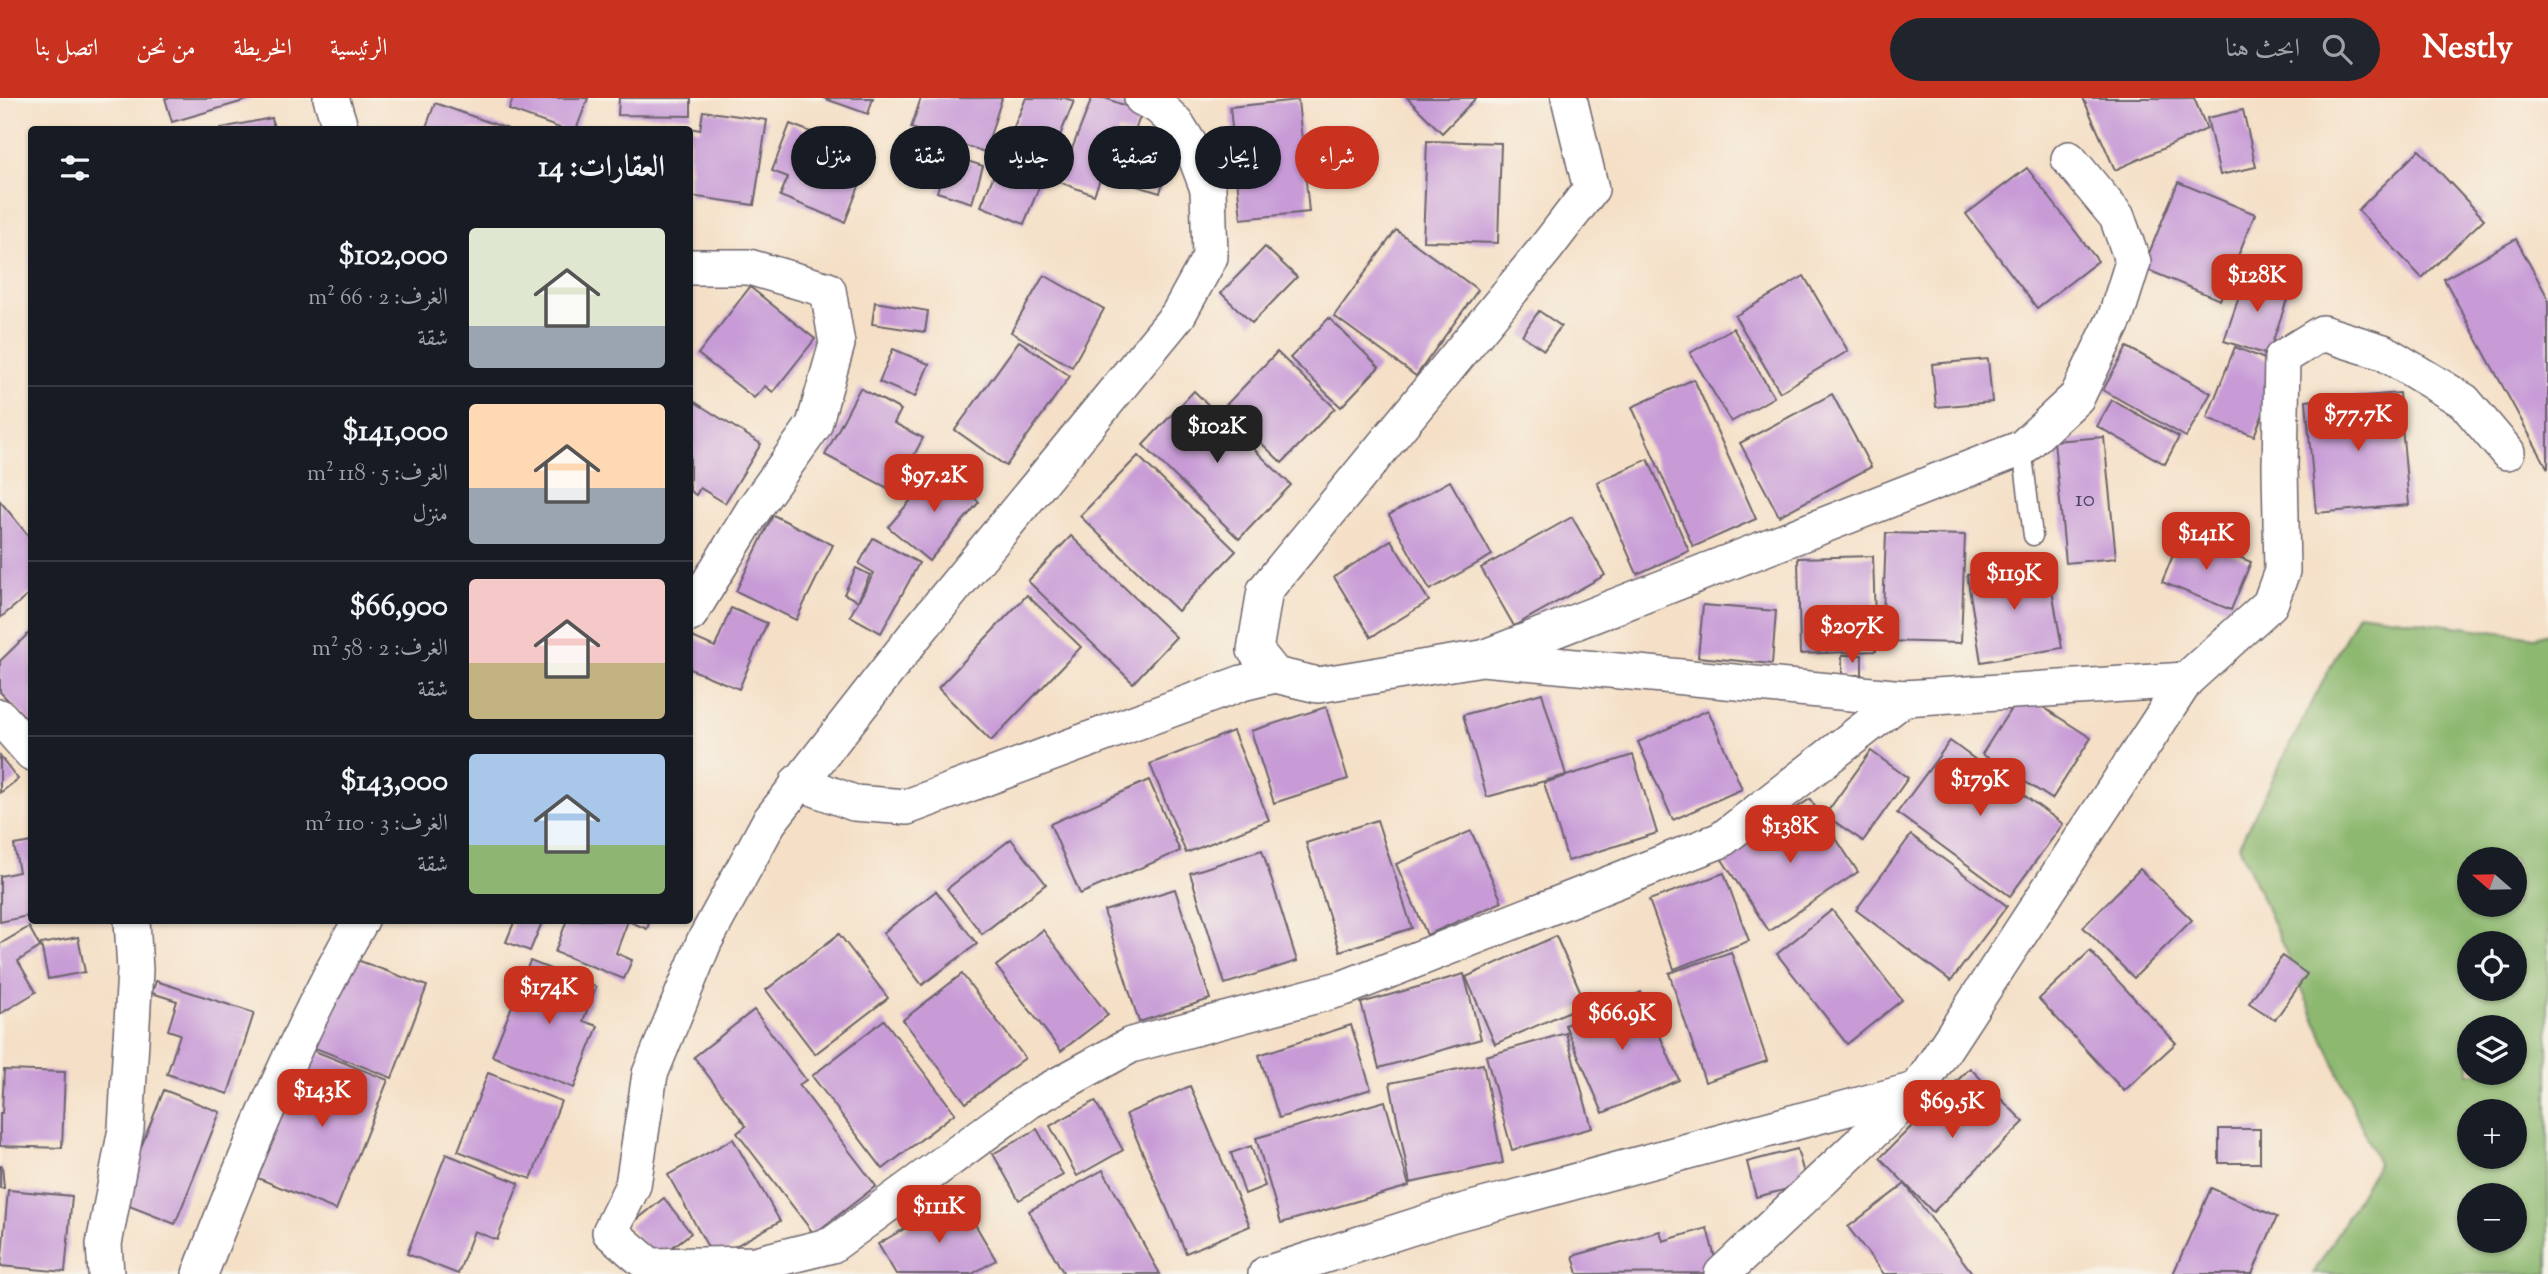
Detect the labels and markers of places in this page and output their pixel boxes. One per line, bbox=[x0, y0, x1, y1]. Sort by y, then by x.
pin: $128K bbox=[2208, 254, 2306, 314]
pin: $77.7K bbox=[2301, 394, 2415, 453]
pin: $102K bbox=[1168, 406, 1266, 465]
pin: $97.2K bbox=[877, 454, 991, 514]
pin: $141K bbox=[2157, 512, 2255, 572]
pin: $119K bbox=[1965, 552, 2063, 612]
pin: $207K bbox=[1803, 606, 1901, 665]
pin: $179K bbox=[1931, 758, 2029, 818]
pin: $138K bbox=[1741, 806, 1839, 865]
pin: $174K bbox=[500, 967, 598, 1026]
pin: $66.9K bbox=[1565, 992, 1679, 1052]
pin: $143K bbox=[273, 1070, 371, 1129]
pin: $69.5K bbox=[1895, 1080, 2009, 1140]
pin: $111K bbox=[890, 1186, 988, 1245]

